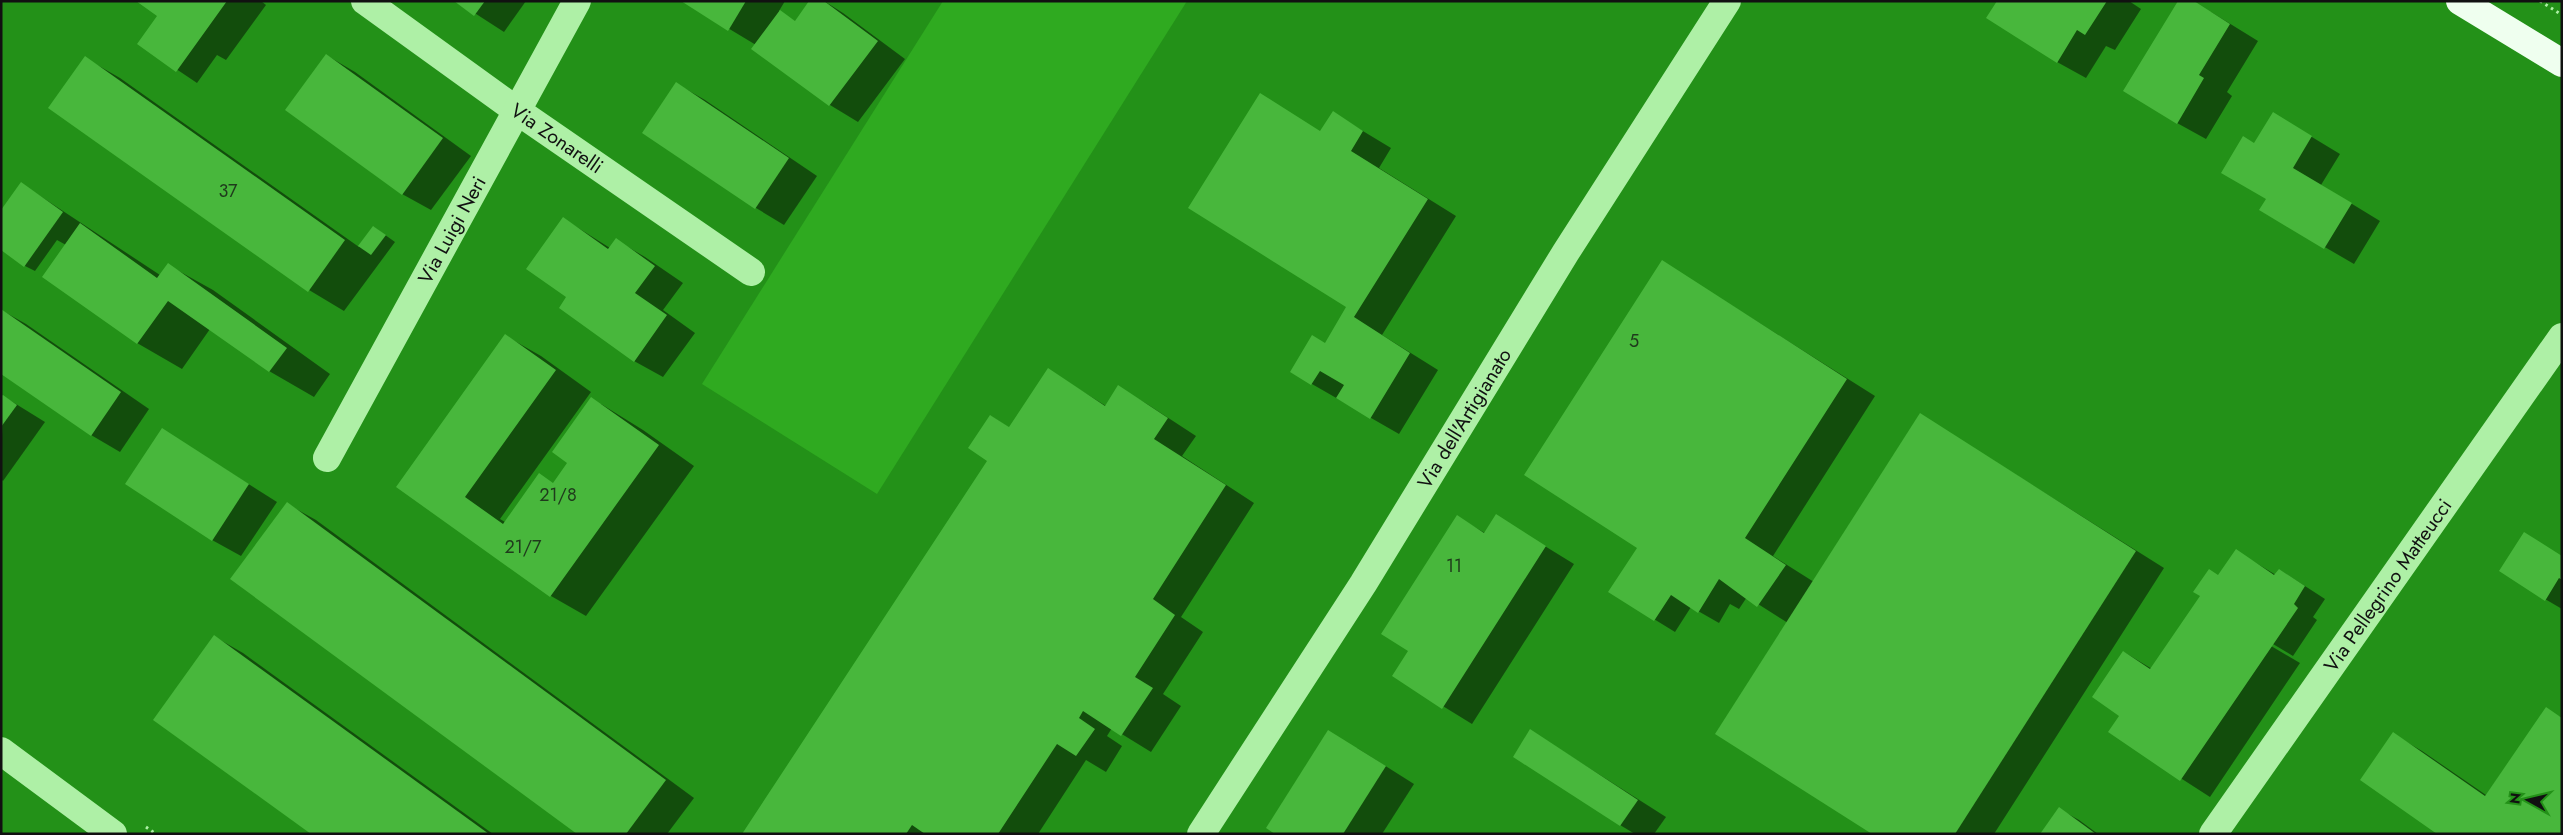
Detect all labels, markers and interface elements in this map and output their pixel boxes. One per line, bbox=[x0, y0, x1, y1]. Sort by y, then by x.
street label: Via Zonarelli bbox=[505, 96, 609, 180]
street label: Via Luigi Neri bbox=[411, 171, 493, 289]
house number: 37 bbox=[218, 178, 238, 204]
house number: 5 bbox=[1629, 328, 1639, 354]
street label: Via dell'Artigianato bbox=[1410, 343, 1518, 494]
house number: 21/8 bbox=[539, 482, 577, 508]
street label: Via Pellegrino Matteucci bbox=[2317, 493, 2459, 678]
house number: 21/7 bbox=[504, 534, 542, 560]
house number: 11 bbox=[1446, 553, 1462, 579]
north arrow bbox=[2503, 775, 2553, 825]
text: N bbox=[2504, 791, 2526, 805]

